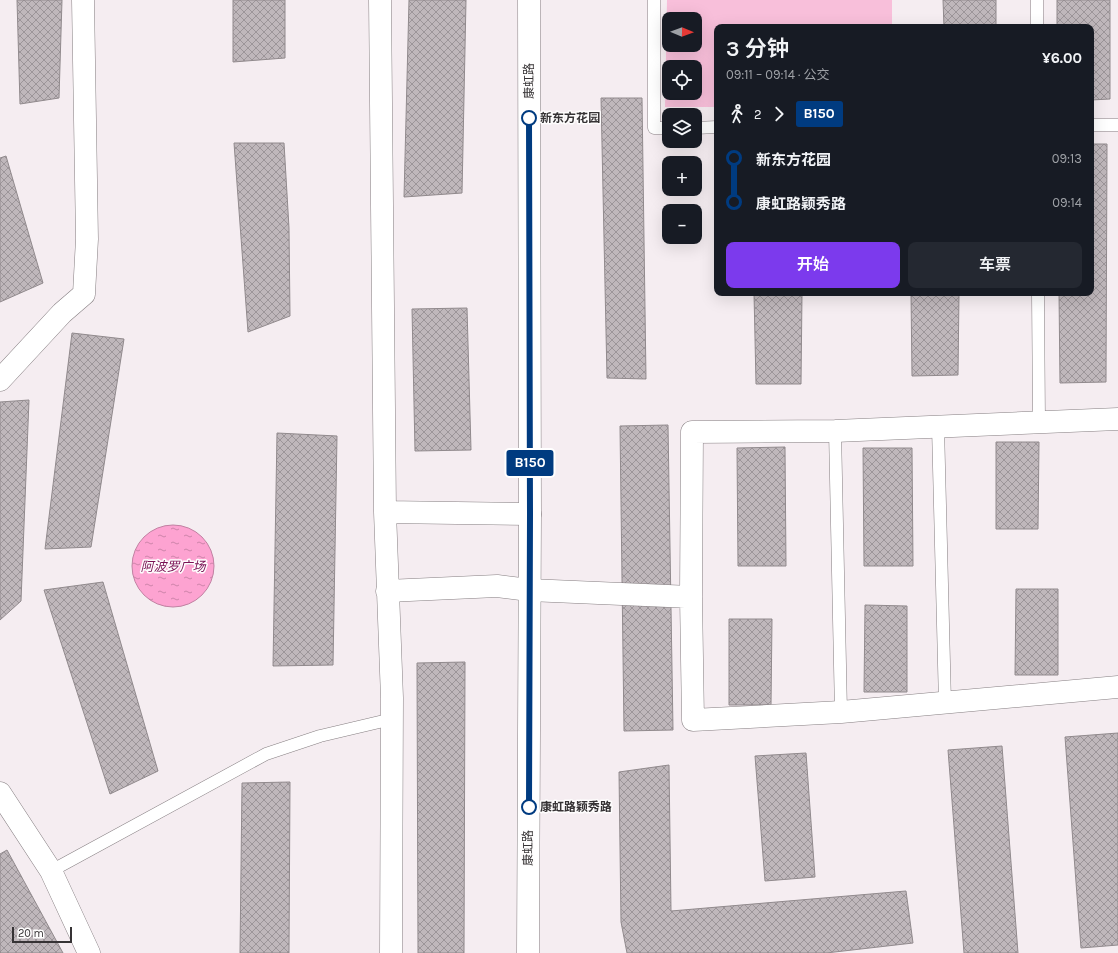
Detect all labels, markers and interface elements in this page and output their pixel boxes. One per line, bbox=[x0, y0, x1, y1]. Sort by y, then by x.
north arrow bbox=[662, 12, 702, 52]
map controls bbox=[662, 12, 702, 244]
text: 3 分钟 bbox=[726, 36, 789, 62]
text: ¥6.00 bbox=[1042, 49, 1082, 67]
button: locate bbox=[662, 60, 702, 100]
street label: 康虹路 bbox=[522, 63, 536, 99]
text: 09:11 – 09:14 · 公交 bbox=[726, 67, 829, 82]
icon: walk bbox=[726, 103, 748, 125]
icon: forward bbox=[768, 103, 790, 125]
text: B150 bbox=[804, 105, 835, 122]
text: 2 bbox=[754, 107, 762, 122]
button: layers bbox=[662, 108, 702, 148]
marker: 新东方花园 bbox=[521, 110, 537, 126]
place label: 新东方花园 bbox=[540, 111, 600, 125]
text: 新东方花园 bbox=[756, 151, 831, 169]
text: 09:13 bbox=[1052, 151, 1082, 166]
button: + bbox=[662, 156, 702, 196]
text: 康虹路颖秀路 bbox=[756, 195, 846, 213]
text: 09:14 bbox=[1052, 195, 1082, 210]
button: − bbox=[662, 204, 702, 244]
button: 开始 bbox=[726, 242, 900, 288]
button: 车票 bbox=[908, 242, 1082, 288]
line badge: B150 bbox=[502, 450, 558, 476]
text: B150 bbox=[514, 454, 546, 471]
water label: 阿波罗广场 bbox=[140, 559, 206, 574]
marker: 康虹路颖秀路 bbox=[521, 799, 537, 815]
place label: 康虹路颖秀路 bbox=[540, 800, 612, 814]
street label: 康虹路 bbox=[521, 830, 535, 866]
scale bar bbox=[12, 925, 72, 944]
text: 20 m bbox=[18, 927, 44, 940]

